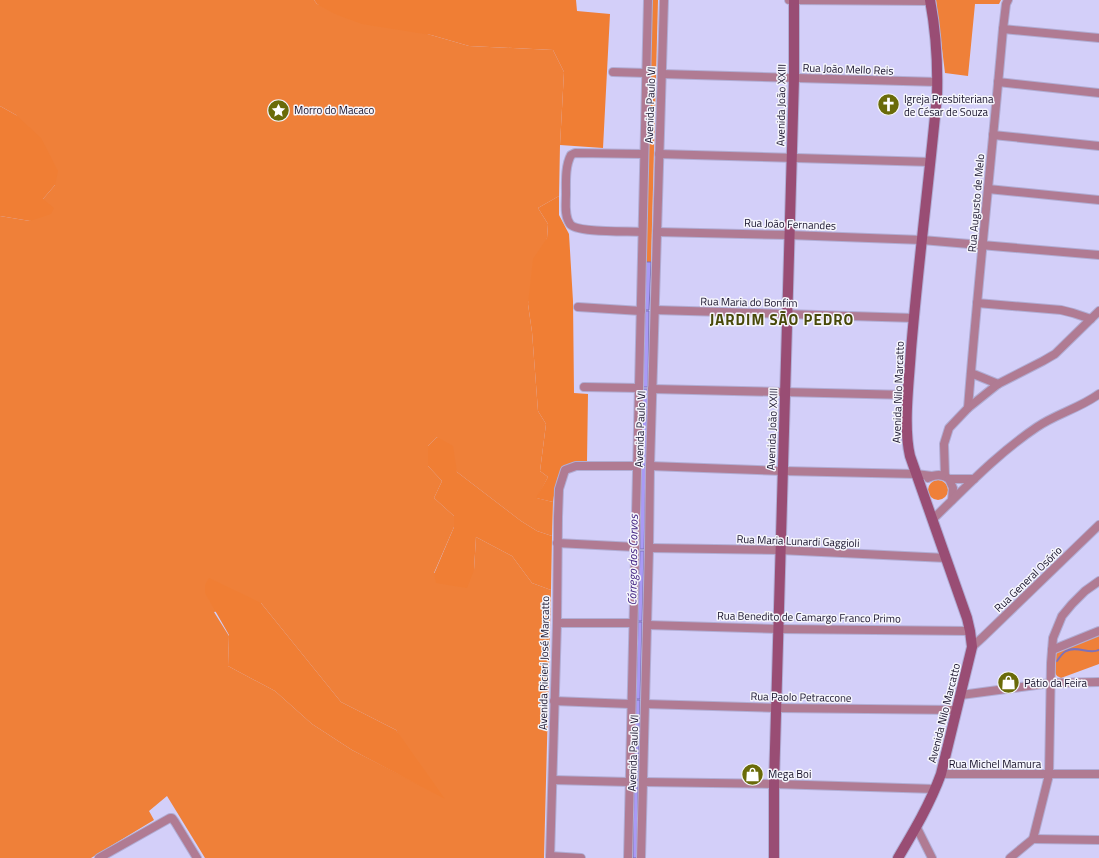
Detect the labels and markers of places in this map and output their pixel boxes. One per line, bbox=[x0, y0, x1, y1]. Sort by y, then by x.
place label: Igreja Presbiteriana de César de Souza bbox=[904, 91, 994, 120]
church icon: Igreja Presbiteriana de César de Souza bbox=[875, 92, 901, 118]
place icon: Morro do Macaco bbox=[266, 97, 292, 123]
place label: Morro do Macaco bbox=[294, 102, 375, 118]
shop icon: Pátio da Feira bbox=[995, 670, 1021, 696]
place label: Pátio da Feira bbox=[1024, 675, 1088, 691]
shop icon: Mega Boi bbox=[740, 761, 766, 787]
place label: Mega Boi bbox=[768, 766, 811, 782]

